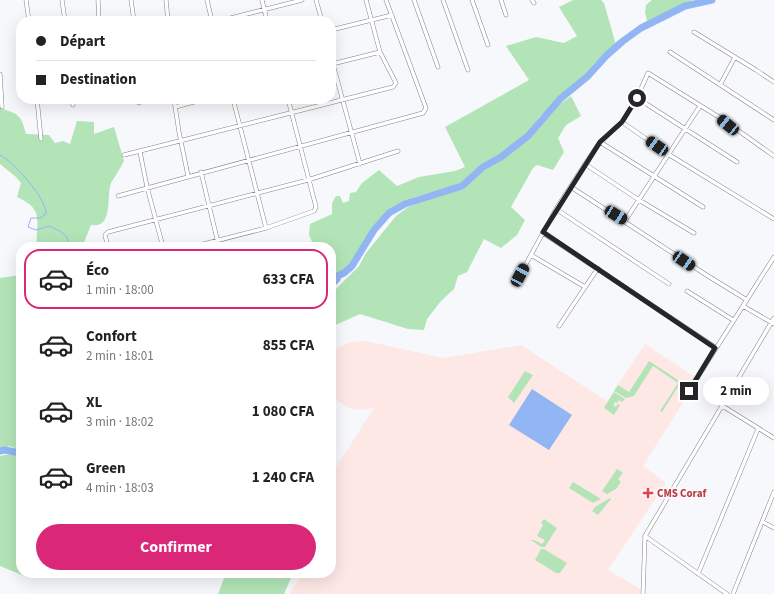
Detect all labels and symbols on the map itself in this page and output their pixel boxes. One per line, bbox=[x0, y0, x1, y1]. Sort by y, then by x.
route start bbox=[628, 89, 646, 107]
car bbox=[715, 113, 741, 137]
car bbox=[644, 134, 670, 158]
car bbox=[603, 204, 629, 226]
car bbox=[671, 249, 697, 273]
car bbox=[509, 262, 531, 288]
callout: 2 min bbox=[703, 377, 769, 405]
route end bbox=[680, 382, 698, 400]
place label: CMS Coraf bbox=[657, 486, 707, 501]
marker: CMS Coraf bbox=[642, 487, 654, 499]

